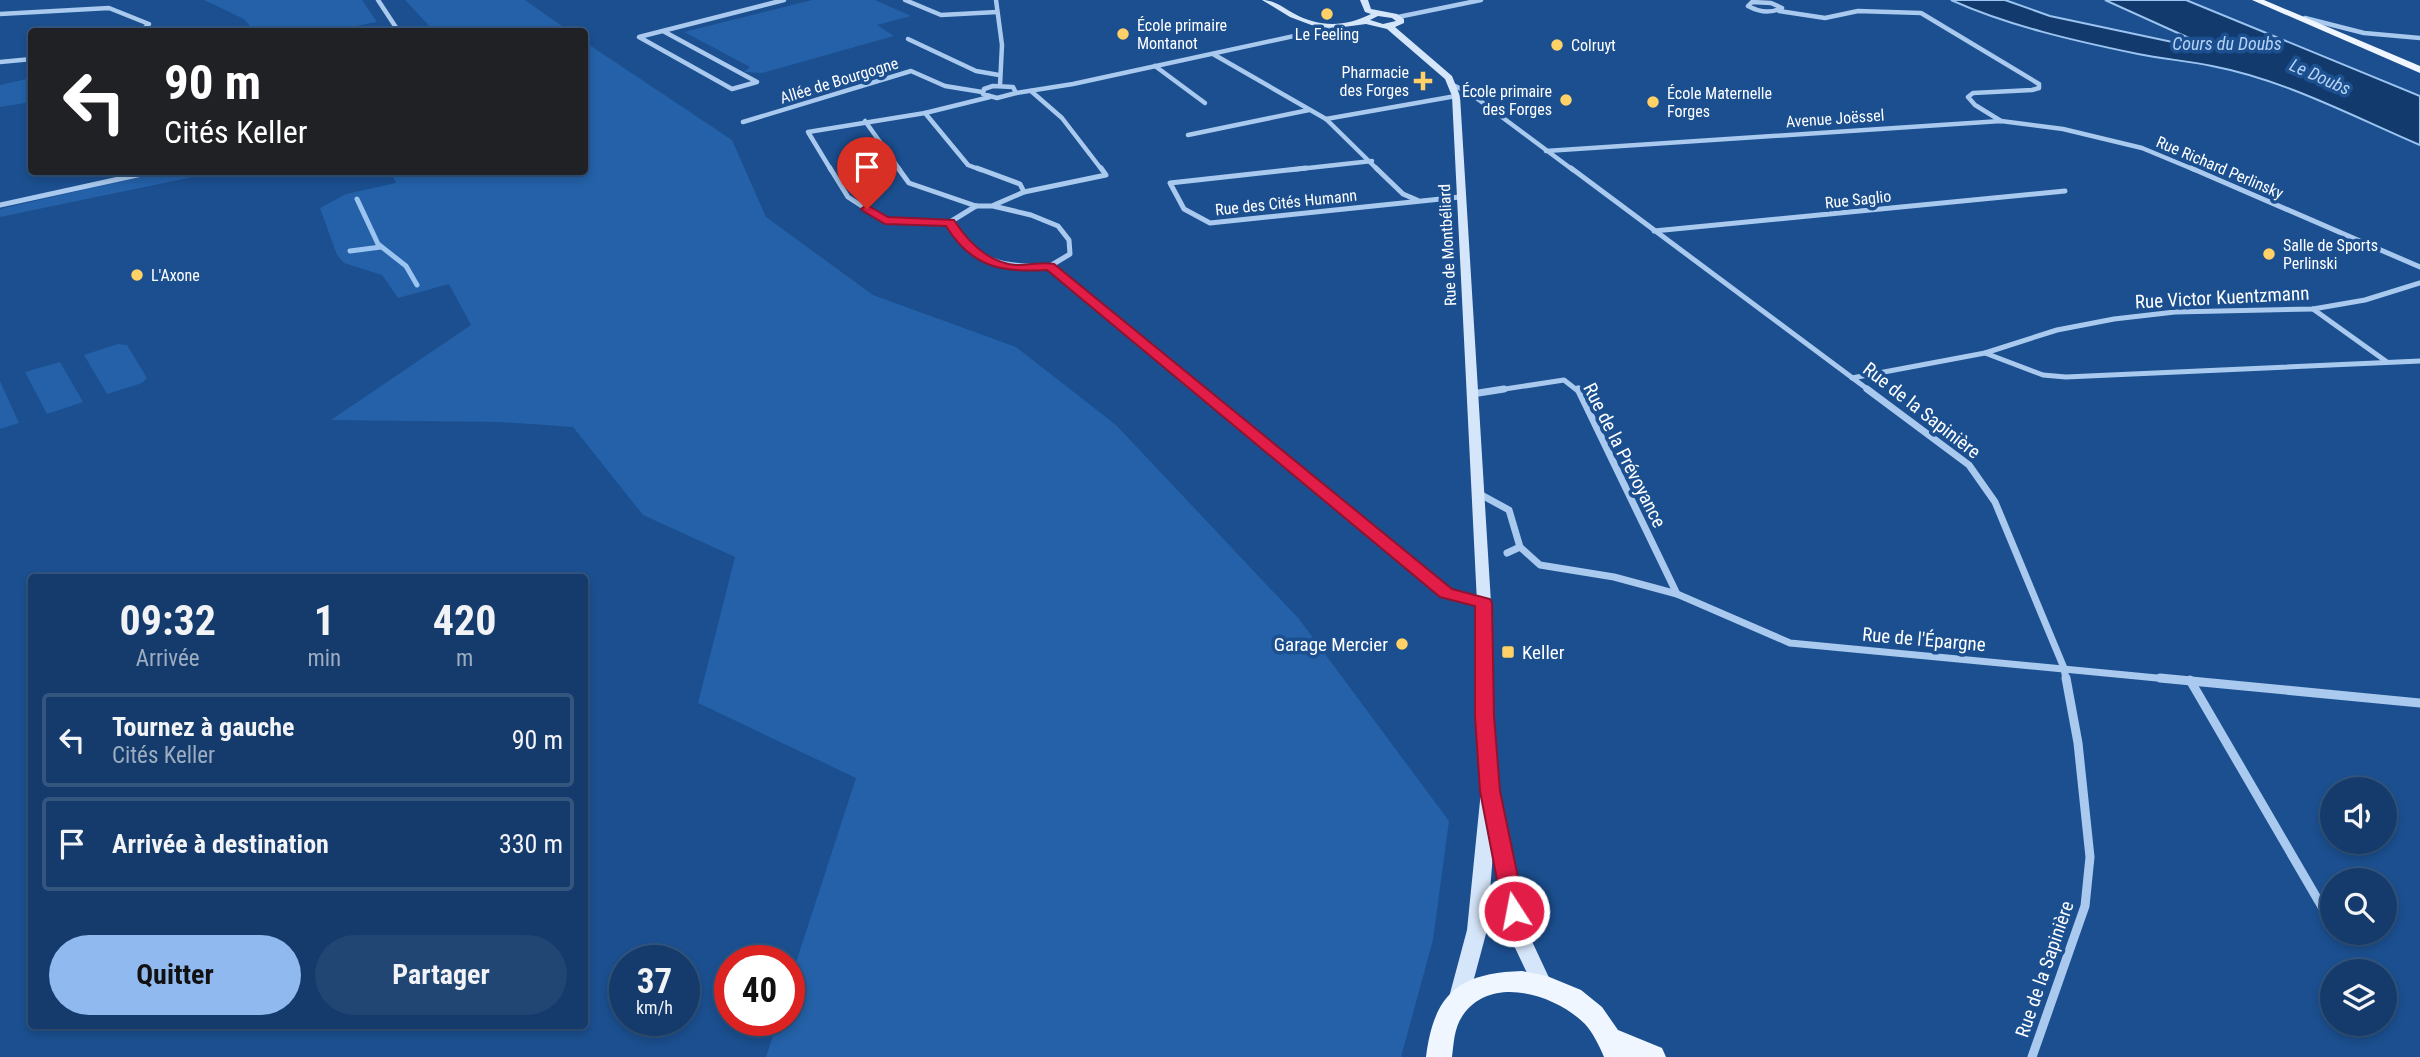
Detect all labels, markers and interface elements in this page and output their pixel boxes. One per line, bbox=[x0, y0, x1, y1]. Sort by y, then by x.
marker: Le Feeling bbox=[1319, 6, 1335, 22]
place label: École primaire Montanot bbox=[1137, 16, 1227, 53]
place label: Le Feeling bbox=[1295, 25, 1359, 44]
marker: École primaire Montanot bbox=[1115, 26, 1131, 42]
water label: Cours du Doubs bbox=[2172, 33, 2282, 54]
place label: Colruyt bbox=[1571, 36, 1616, 55]
marker: Colruyt bbox=[1549, 37, 1565, 53]
street label: Allée de Bourgogne bbox=[778, 53, 901, 107]
text: 90 m bbox=[164, 54, 261, 111]
water label: Le Doubs bbox=[2287, 54, 2354, 99]
icon: left bbox=[49, 56, 140, 147]
place label: Pharmacie des Forges bbox=[1340, 63, 1409, 100]
marker: Pharmacie des Forges bbox=[1415, 73, 1431, 89]
place label: École primaire des Forges bbox=[1462, 82, 1552, 119]
place label: École Maternelle Forges bbox=[1667, 84, 1772, 121]
marker: École primaire des Forges bbox=[1558, 92, 1574, 108]
marker: École Maternelle Forges bbox=[1645, 94, 1661, 110]
street label: Avenue Joëssel bbox=[1785, 106, 1885, 131]
text: Cités Keller bbox=[164, 113, 307, 151]
street label: Rue Richard Perlinsky bbox=[2153, 132, 2286, 203]
pin bbox=[837, 137, 897, 209]
icon: arrive bbox=[848, 148, 886, 186]
street label: Rue de Montbéliard bbox=[1435, 183, 1460, 306]
street label: Rue des Cités Humann bbox=[1214, 186, 1358, 219]
street label: Rue Saglio bbox=[1824, 187, 1892, 212]
place label: Salle de Sports Perlinski bbox=[2283, 236, 2378, 273]
marker: Salle de Sports Perlinski bbox=[2261, 246, 2277, 262]
place label: L'Axone bbox=[151, 266, 200, 285]
marker: L'Axone bbox=[129, 267, 145, 283]
street label: Rue Victor Kuentzmann bbox=[2134, 281, 2310, 314]
street label: Rue de la Sapinière bbox=[1858, 357, 1985, 463]
street label: Rue de la Prévoyance bbox=[1578, 379, 1671, 531]
text: 09:32 bbox=[120, 596, 216, 645]
text: 1 bbox=[314, 596, 335, 645]
text: 420 bbox=[433, 596, 496, 645]
street label: Rue de l'Épargne bbox=[1861, 623, 1987, 656]
place label: Garage Mercier bbox=[1274, 633, 1388, 656]
marker: Garage Mercier bbox=[1394, 636, 1410, 652]
place label: Keller bbox=[1522, 641, 1565, 664]
marker: Keller bbox=[1500, 644, 1516, 660]
text: Arrivée bbox=[136, 645, 200, 672]
text: min bbox=[307, 645, 341, 672]
text: m bbox=[456, 645, 473, 672]
text: Tournez à gauche bbox=[112, 712, 294, 742]
icon: left bbox=[53, 721, 91, 759]
text: 90 m bbox=[512, 725, 563, 755]
text: Cités Keller bbox=[112, 742, 215, 769]
map controls bbox=[2320, 777, 2397, 1036]
button: sound bbox=[2320, 777, 2397, 854]
icon: arrive bbox=[53, 825, 91, 863]
text: Arrivée à destination bbox=[112, 829, 329, 859]
text: 330 m bbox=[499, 829, 563, 859]
button: search bbox=[2320, 868, 2397, 945]
position arrow bbox=[1477, 874, 1551, 948]
street label: Rue de la Sapinière bbox=[2010, 898, 2079, 1040]
button: Quitter bbox=[49, 935, 301, 1015]
button: Partager bbox=[315, 935, 567, 1015]
speed limit sign: 40 bbox=[714, 945, 805, 1036]
button: layers bbox=[2320, 959, 2397, 1036]
text: 37 bbox=[637, 961, 672, 1002]
text: km/h bbox=[636, 997, 673, 1018]

